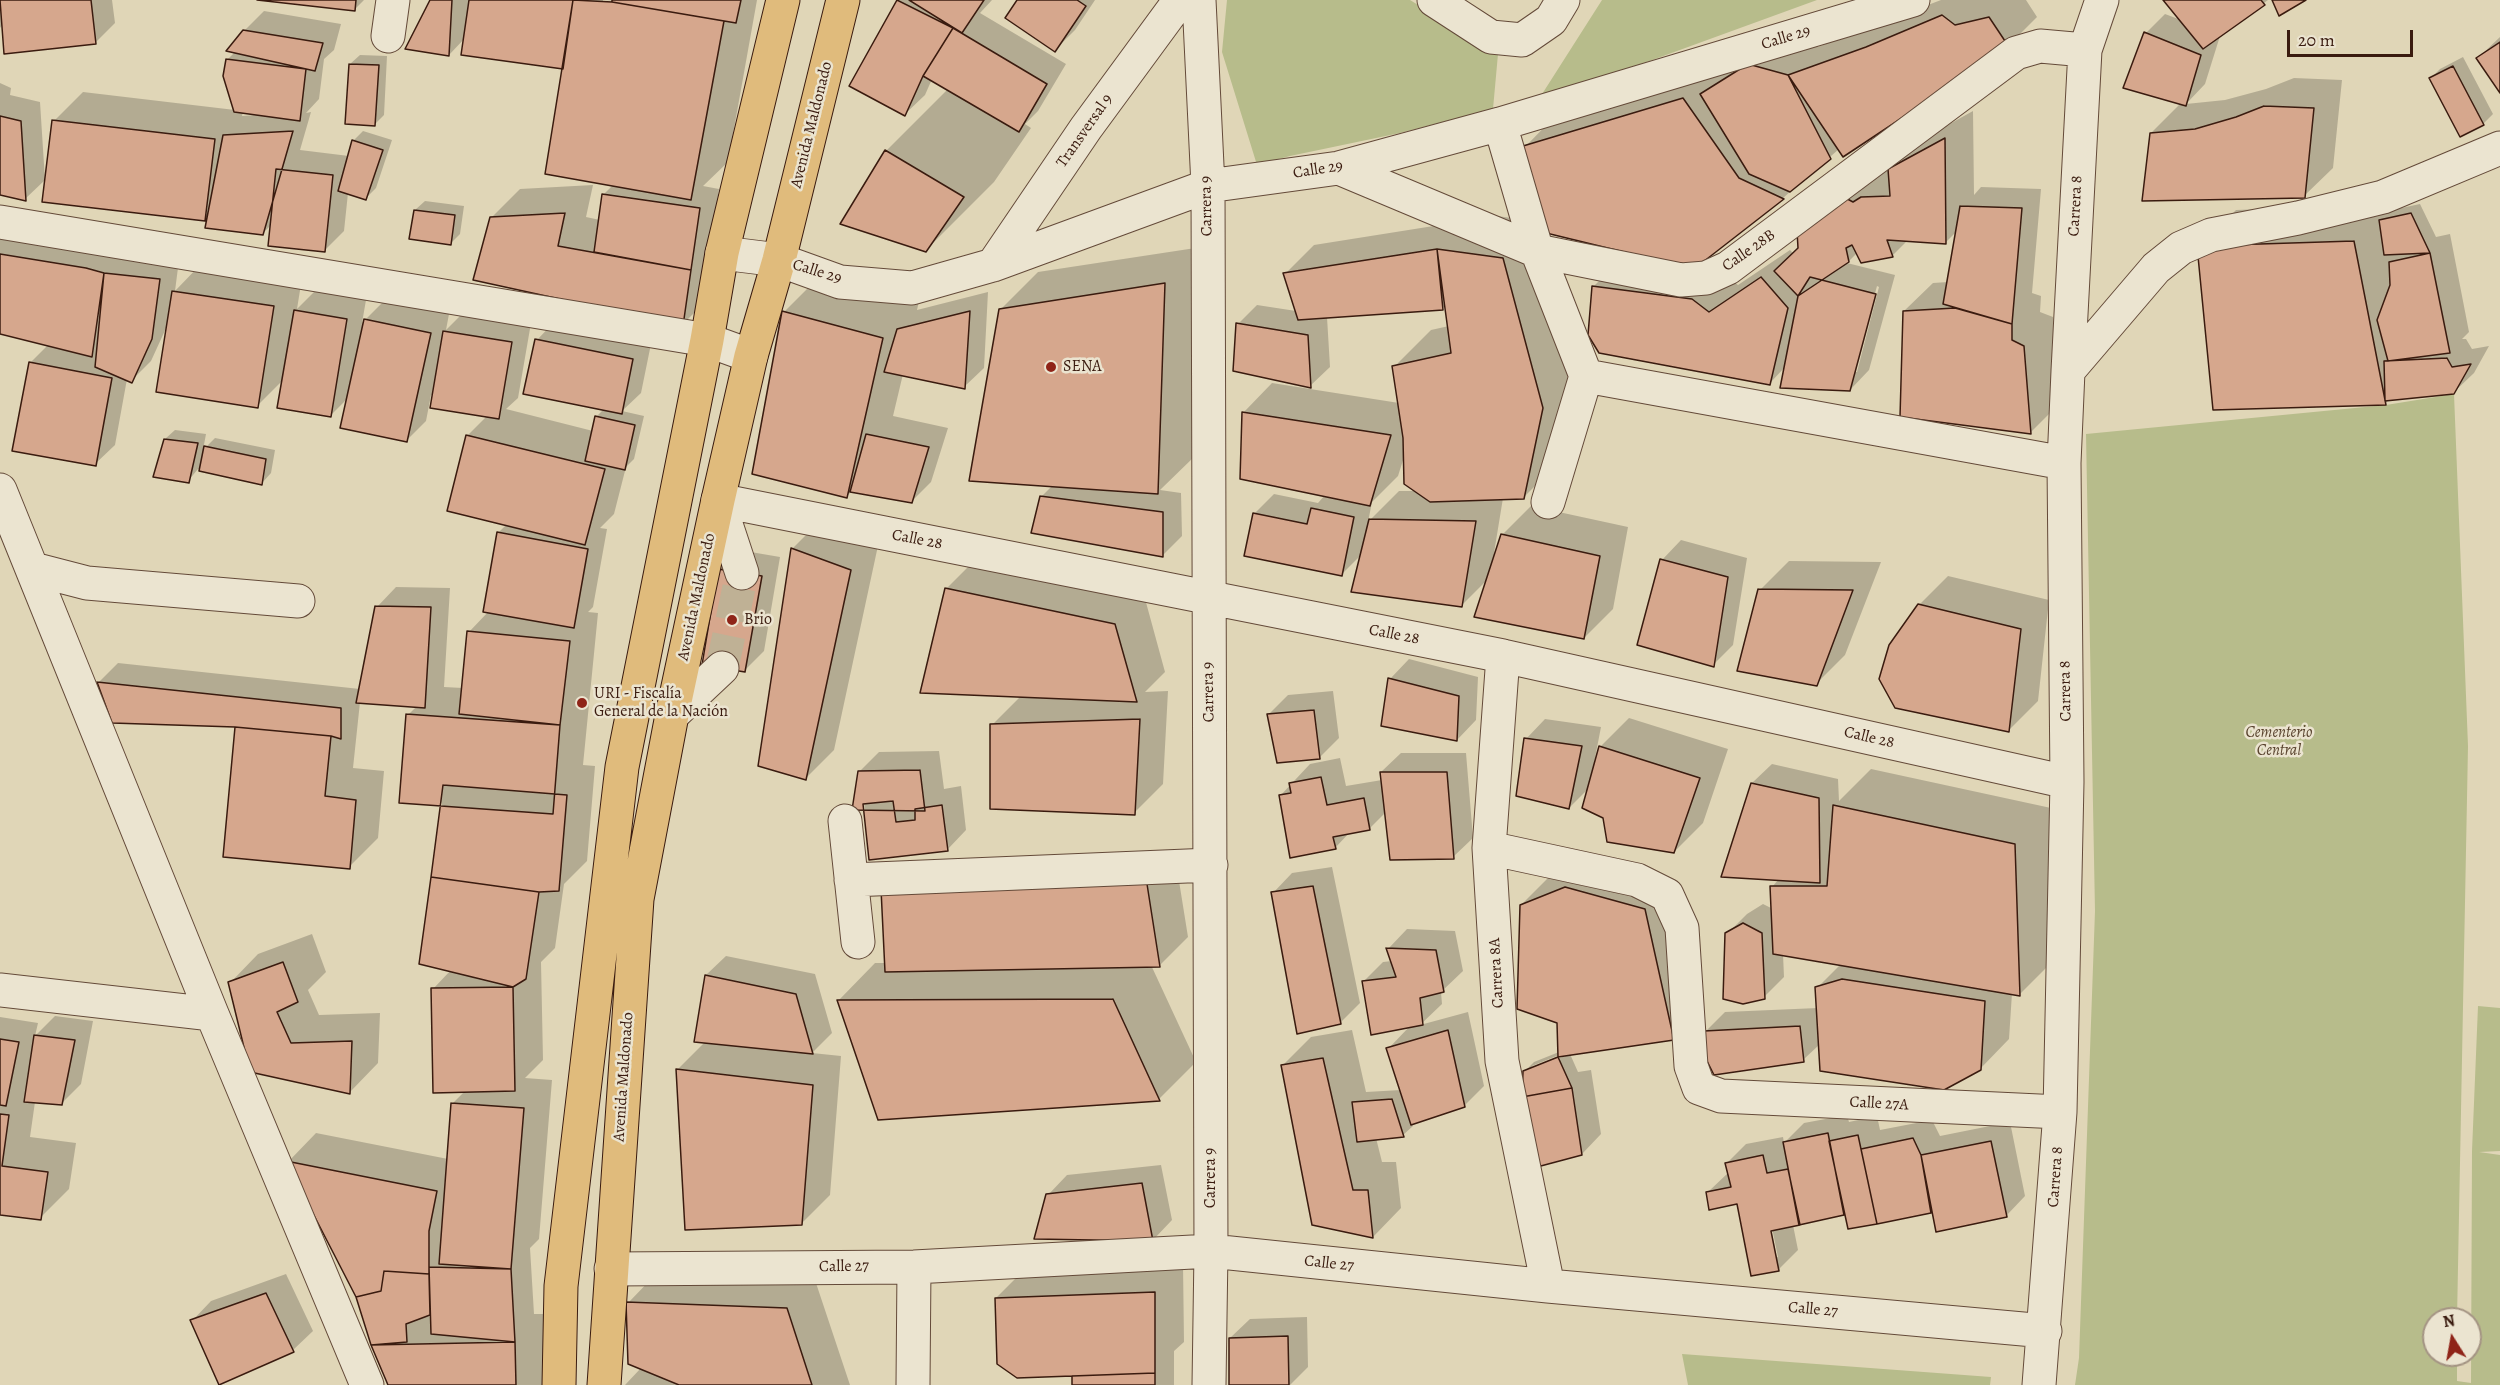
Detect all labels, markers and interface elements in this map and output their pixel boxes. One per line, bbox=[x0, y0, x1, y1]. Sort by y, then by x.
scale bar bbox=[2290, 18, 2416, 56]
street label: Calle 29 bbox=[1759, 21, 1813, 55]
text: 20 m bbox=[2298, 28, 2335, 52]
street label: Avenida Maldonado bbox=[787, 60, 837, 190]
street label: Transversal 9 bbox=[1053, 91, 1117, 171]
street label: Calle 29 bbox=[1292, 157, 1344, 183]
street label: Carrera 8 bbox=[2065, 175, 2087, 237]
street label: Carrera 9 bbox=[1197, 176, 1217, 236]
street label: Calle 28B bbox=[1719, 226, 1779, 276]
street label: Calle 29 bbox=[790, 255, 844, 289]
place label: SENA bbox=[1063, 357, 1102, 377]
marker: SENA bbox=[1044, 360, 1058, 374]
street label: Calle 28 bbox=[890, 526, 944, 554]
street label: Avenida Maldonado bbox=[674, 532, 720, 662]
place label: Brio bbox=[744, 610, 772, 630]
marker: Brio bbox=[725, 613, 739, 627]
street label: Calle 28 bbox=[1367, 621, 1421, 649]
street label: Carrera 8 bbox=[2056, 660, 2076, 722]
street label: Carrera 9 bbox=[1199, 662, 1219, 722]
place label: URI - Fiscalía General de la Nación bbox=[594, 684, 728, 722]
marker: URI - Fiscalía General de la Nación bbox=[575, 696, 589, 710]
street label: Calle 28 bbox=[1842, 723, 1896, 753]
park label: Cementerio Central bbox=[2246, 723, 2312, 761]
street label: Carrera 8A bbox=[1486, 937, 1508, 1009]
street label: Avenida Maldonado bbox=[610, 1012, 638, 1142]
street label: Calle 27A bbox=[1849, 1093, 1909, 1115]
street label: Carrera 8 bbox=[2044, 1146, 2068, 1208]
street label: Carrera 9 bbox=[1201, 1148, 1221, 1208]
street label: Calle 27 bbox=[1303, 1252, 1355, 1276]
street label: Calle 27 bbox=[819, 1257, 869, 1277]
street label: Calle 27 bbox=[1787, 1298, 1839, 1322]
north arrow bbox=[2422, 1307, 2482, 1367]
text: N bbox=[2441, 1309, 2457, 1333]

